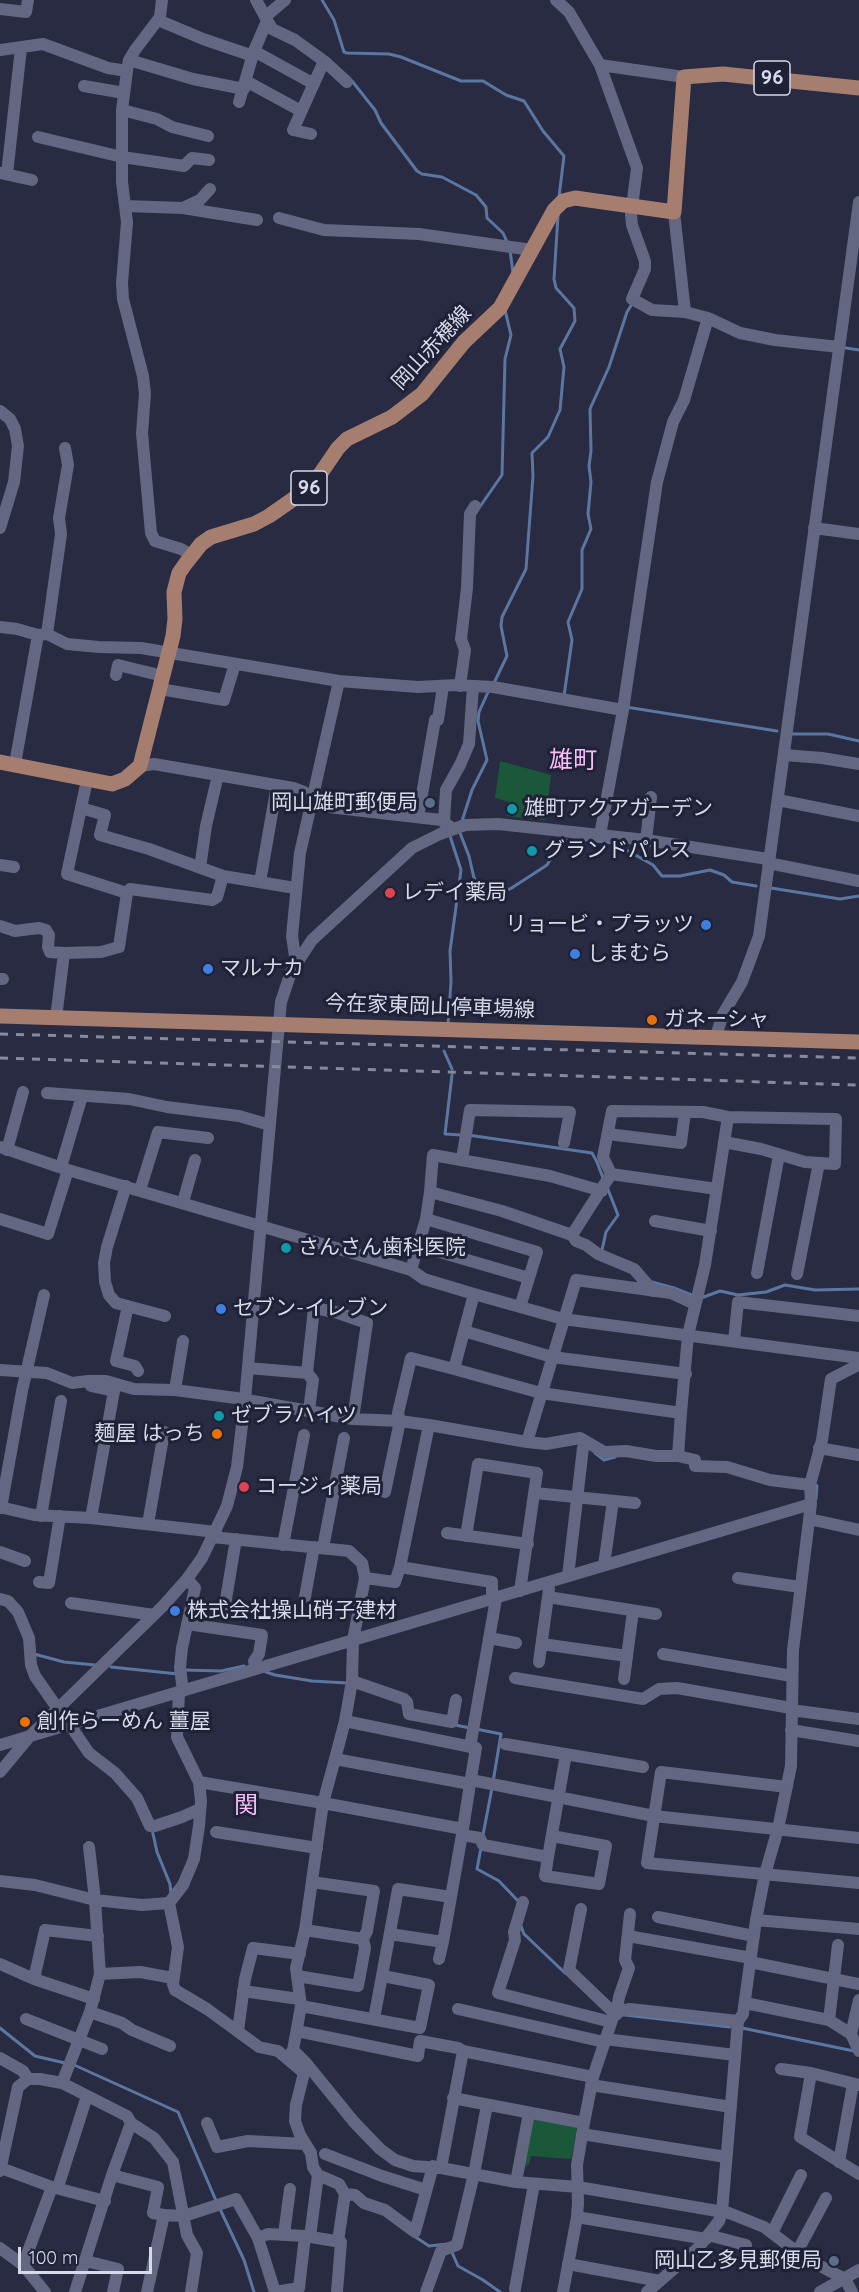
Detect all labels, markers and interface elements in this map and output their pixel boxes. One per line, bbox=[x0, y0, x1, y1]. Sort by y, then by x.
road number: 96 bbox=[754, 61, 790, 95]
street label: 岡山赤穂線 bbox=[387, 301, 477, 395]
road number: 96 bbox=[291, 471, 327, 505]
district label: 雄町 bbox=[549, 747, 597, 775]
place label: 岡山雄町郵便局 bbox=[271, 790, 418, 816]
marker: 岡山雄町郵便局 bbox=[423, 796, 437, 810]
place label: 雄町アクアガーデン bbox=[524, 796, 713, 822]
marker: 雄町アクアガーデン bbox=[505, 802, 519, 816]
place label: グランドパレス bbox=[544, 838, 691, 864]
marker: グランドパレス bbox=[525, 844, 539, 858]
place label: レデイ薬局 bbox=[402, 880, 507, 906]
marker: レデイ薬局 bbox=[383, 886, 397, 900]
place label: リョービ・プラッツ bbox=[505, 912, 694, 938]
marker: リョービ・プラッツ bbox=[699, 918, 713, 932]
place label: しまむら bbox=[587, 941, 671, 967]
marker: しまむら bbox=[568, 947, 582, 961]
place label: マルナカ bbox=[220, 956, 304, 982]
marker: マルナカ bbox=[201, 962, 215, 976]
street label: 今在家東岡山停車場線 bbox=[325, 991, 535, 1023]
place label: ガネーシャ bbox=[664, 1007, 769, 1033]
marker: ガネーシャ bbox=[645, 1013, 659, 1027]
place label: さんさん歯科医院 bbox=[298, 1235, 466, 1261]
marker: さんさん歯科医院 bbox=[279, 1241, 293, 1255]
place label: セブン-イレブン bbox=[233, 1296, 388, 1322]
marker: セブン-イレブン bbox=[214, 1302, 228, 1316]
place label: ゼブラハイツ bbox=[231, 1403, 357, 1429]
marker: ゼブラハイツ bbox=[212, 1409, 226, 1423]
place label: 麺屋 はっち bbox=[94, 1421, 205, 1447]
marker: 麺屋 はっち bbox=[210, 1427, 224, 1441]
place label: コージィ薬局 bbox=[256, 1474, 382, 1500]
marker: コージィ薬局 bbox=[237, 1480, 251, 1494]
place label: 株式会社操山硝子建材 bbox=[187, 1598, 397, 1624]
marker: 株式会社操山硝子建材 bbox=[168, 1604, 182, 1618]
place label: 創作らーめん 薑屋 bbox=[37, 1709, 211, 1735]
marker: 創作らーめん 薑屋 bbox=[18, 1715, 32, 1729]
district label: 関 bbox=[234, 1792, 258, 1820]
scale bar bbox=[21, 2235, 154, 2273]
text: 100 m bbox=[29, 2246, 78, 2269]
place label: 岡山乙多見郵便局 bbox=[654, 2248, 822, 2274]
marker: 岡山乙多見郵便局 bbox=[827, 2254, 841, 2268]

